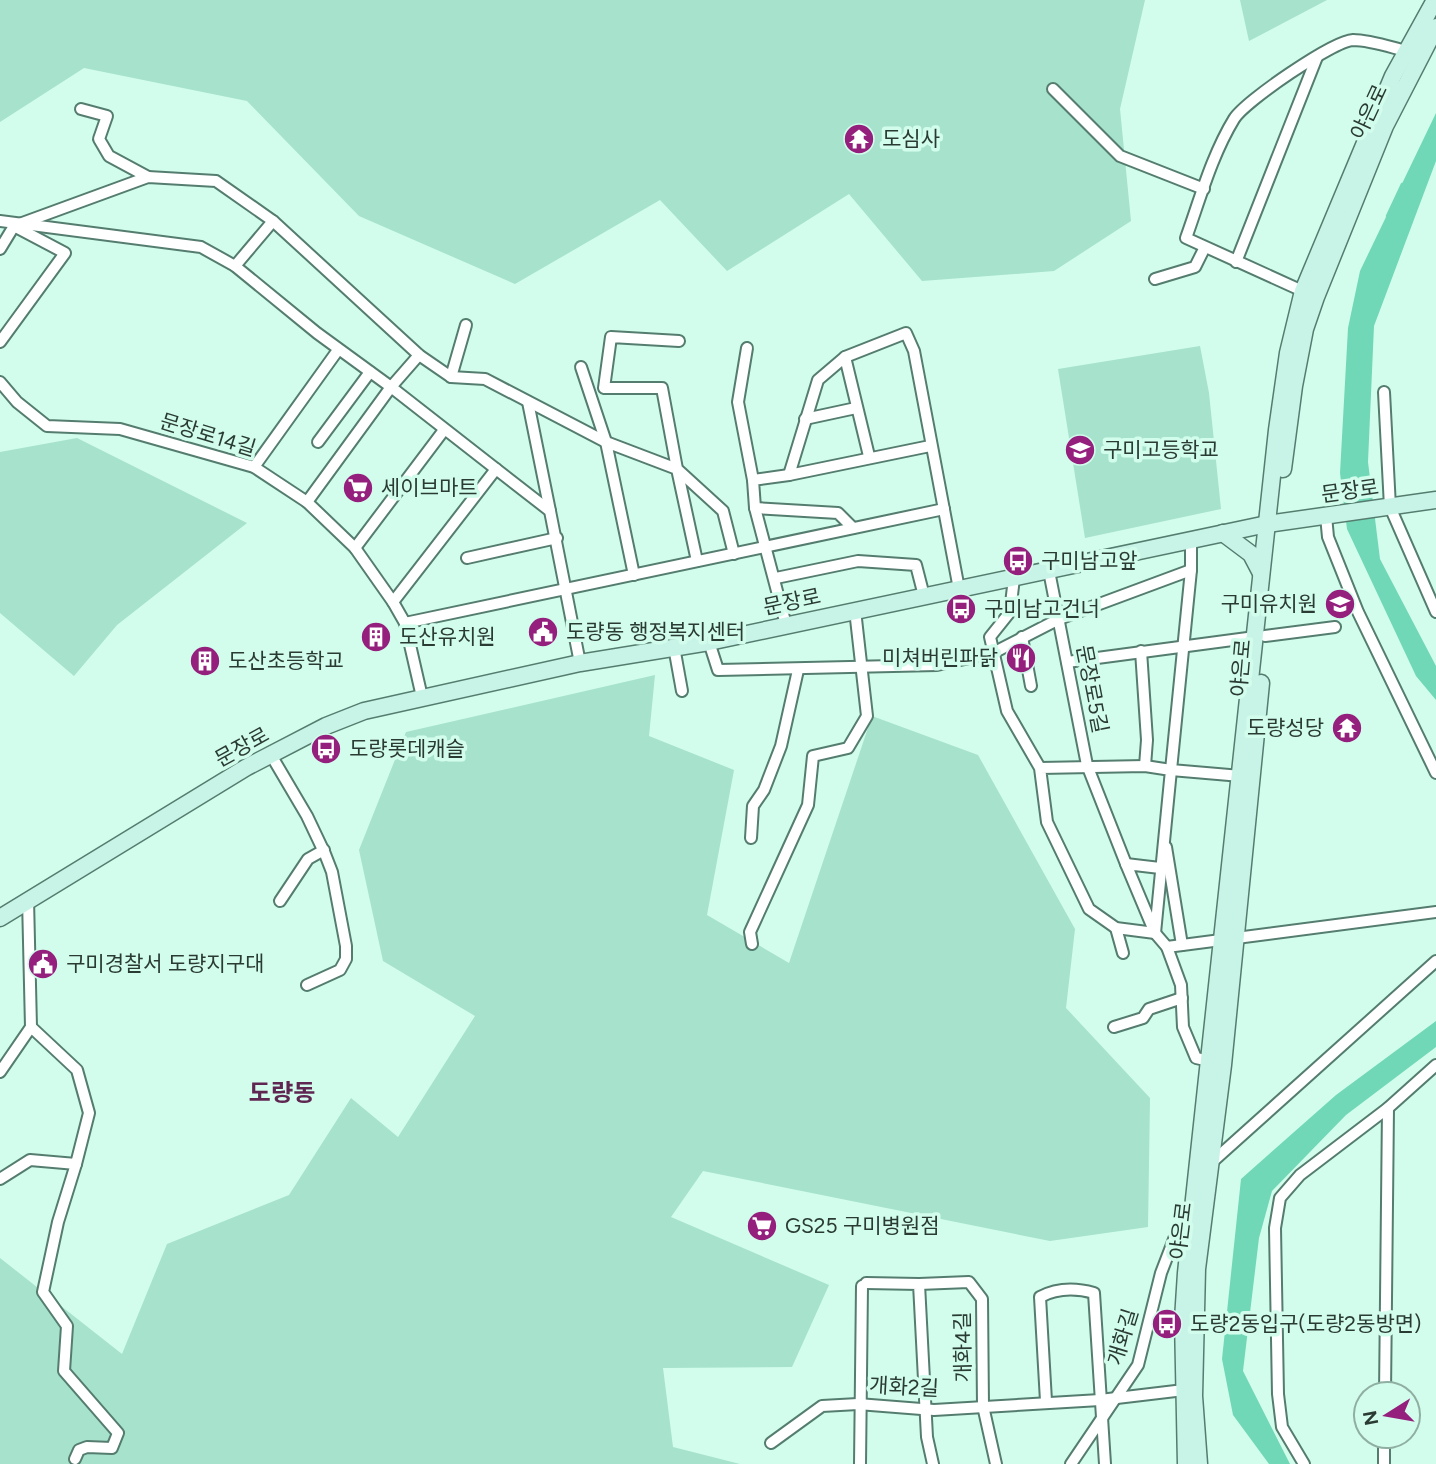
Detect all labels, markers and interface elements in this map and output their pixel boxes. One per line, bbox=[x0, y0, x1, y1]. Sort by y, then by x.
street label: 야은로 bbox=[1345, 80, 1392, 143]
temple icon: 도심사 bbox=[842, 122, 876, 156]
place label: 도심사 bbox=[882, 126, 940, 151]
street label: 문장로14길 bbox=[157, 408, 259, 461]
school or university icon: 구미고등학교 bbox=[1063, 433, 1097, 467]
place label: 구미고등학교 bbox=[1103, 437, 1219, 462]
supermarket icon: 세이브마트 bbox=[341, 471, 375, 505]
street label: 문장로 bbox=[1319, 474, 1380, 507]
place label: 세이브마트 bbox=[381, 475, 478, 500]
bus stop icon: 구미남고앞 bbox=[1001, 544, 1035, 578]
place label: 구미남고앞 bbox=[1041, 548, 1138, 573]
street label: 문장로 bbox=[761, 583, 823, 620]
school or university icon: 구미유치원 bbox=[1323, 587, 1357, 621]
place label: 구미유치원 bbox=[1220, 591, 1317, 616]
bus stop icon: 구미남고건너 bbox=[944, 592, 978, 626]
place label: 구미남고건너 bbox=[984, 596, 1100, 621]
public building icon: 도량동 행정복지센터 bbox=[526, 615, 560, 649]
place label: 도량동 행정복지센터 bbox=[566, 619, 745, 644]
building icon: 도산유치원 bbox=[359, 620, 393, 654]
place label: 도산유치원 bbox=[399, 624, 496, 649]
street label: 야은로 bbox=[1226, 638, 1255, 698]
restaurant icon: 미쳐버린파닭 bbox=[1004, 641, 1038, 675]
street label: 문장로5길 bbox=[1072, 643, 1113, 735]
building icon: 도산초등학교 bbox=[188, 644, 222, 678]
place label: 미쳐버린파닭 bbox=[882, 645, 998, 670]
place label: 도산초등학교 bbox=[228, 648, 344, 673]
temple icon: 도량성당 bbox=[1330, 711, 1364, 745]
place label: 도량성당 bbox=[1247, 715, 1324, 740]
street label: 문장로 bbox=[210, 722, 273, 772]
bus stop icon: 도량롯데캐슬 bbox=[309, 732, 343, 766]
place label: 도량롯데캐슬 bbox=[349, 736, 465, 761]
public building icon: 구미경찰서 도량지구대 bbox=[26, 947, 60, 981]
place label: 구미경찰서 도량지구대 bbox=[66, 951, 264, 976]
district label: 도량동 bbox=[249, 1078, 315, 1107]
street label: 야은로 bbox=[1165, 1201, 1196, 1261]
supermarket icon: GS25 구미병원점 bbox=[745, 1209, 779, 1243]
place label: GS25 구미병원점 bbox=[785, 1213, 939, 1238]
street label: 개화길 bbox=[1102, 1305, 1143, 1368]
bus stop icon: 도량2동입구(도량2동방면) bbox=[1150, 1307, 1184, 1341]
street label: 개화4길 bbox=[949, 1311, 976, 1383]
place label: 도량2동입구(도량2동방면) bbox=[1190, 1311, 1421, 1336]
street label: 개화2길 bbox=[869, 1372, 939, 1401]
north arrow bbox=[1352, 1380, 1422, 1450]
text: N bbox=[1358, 1409, 1383, 1428]

